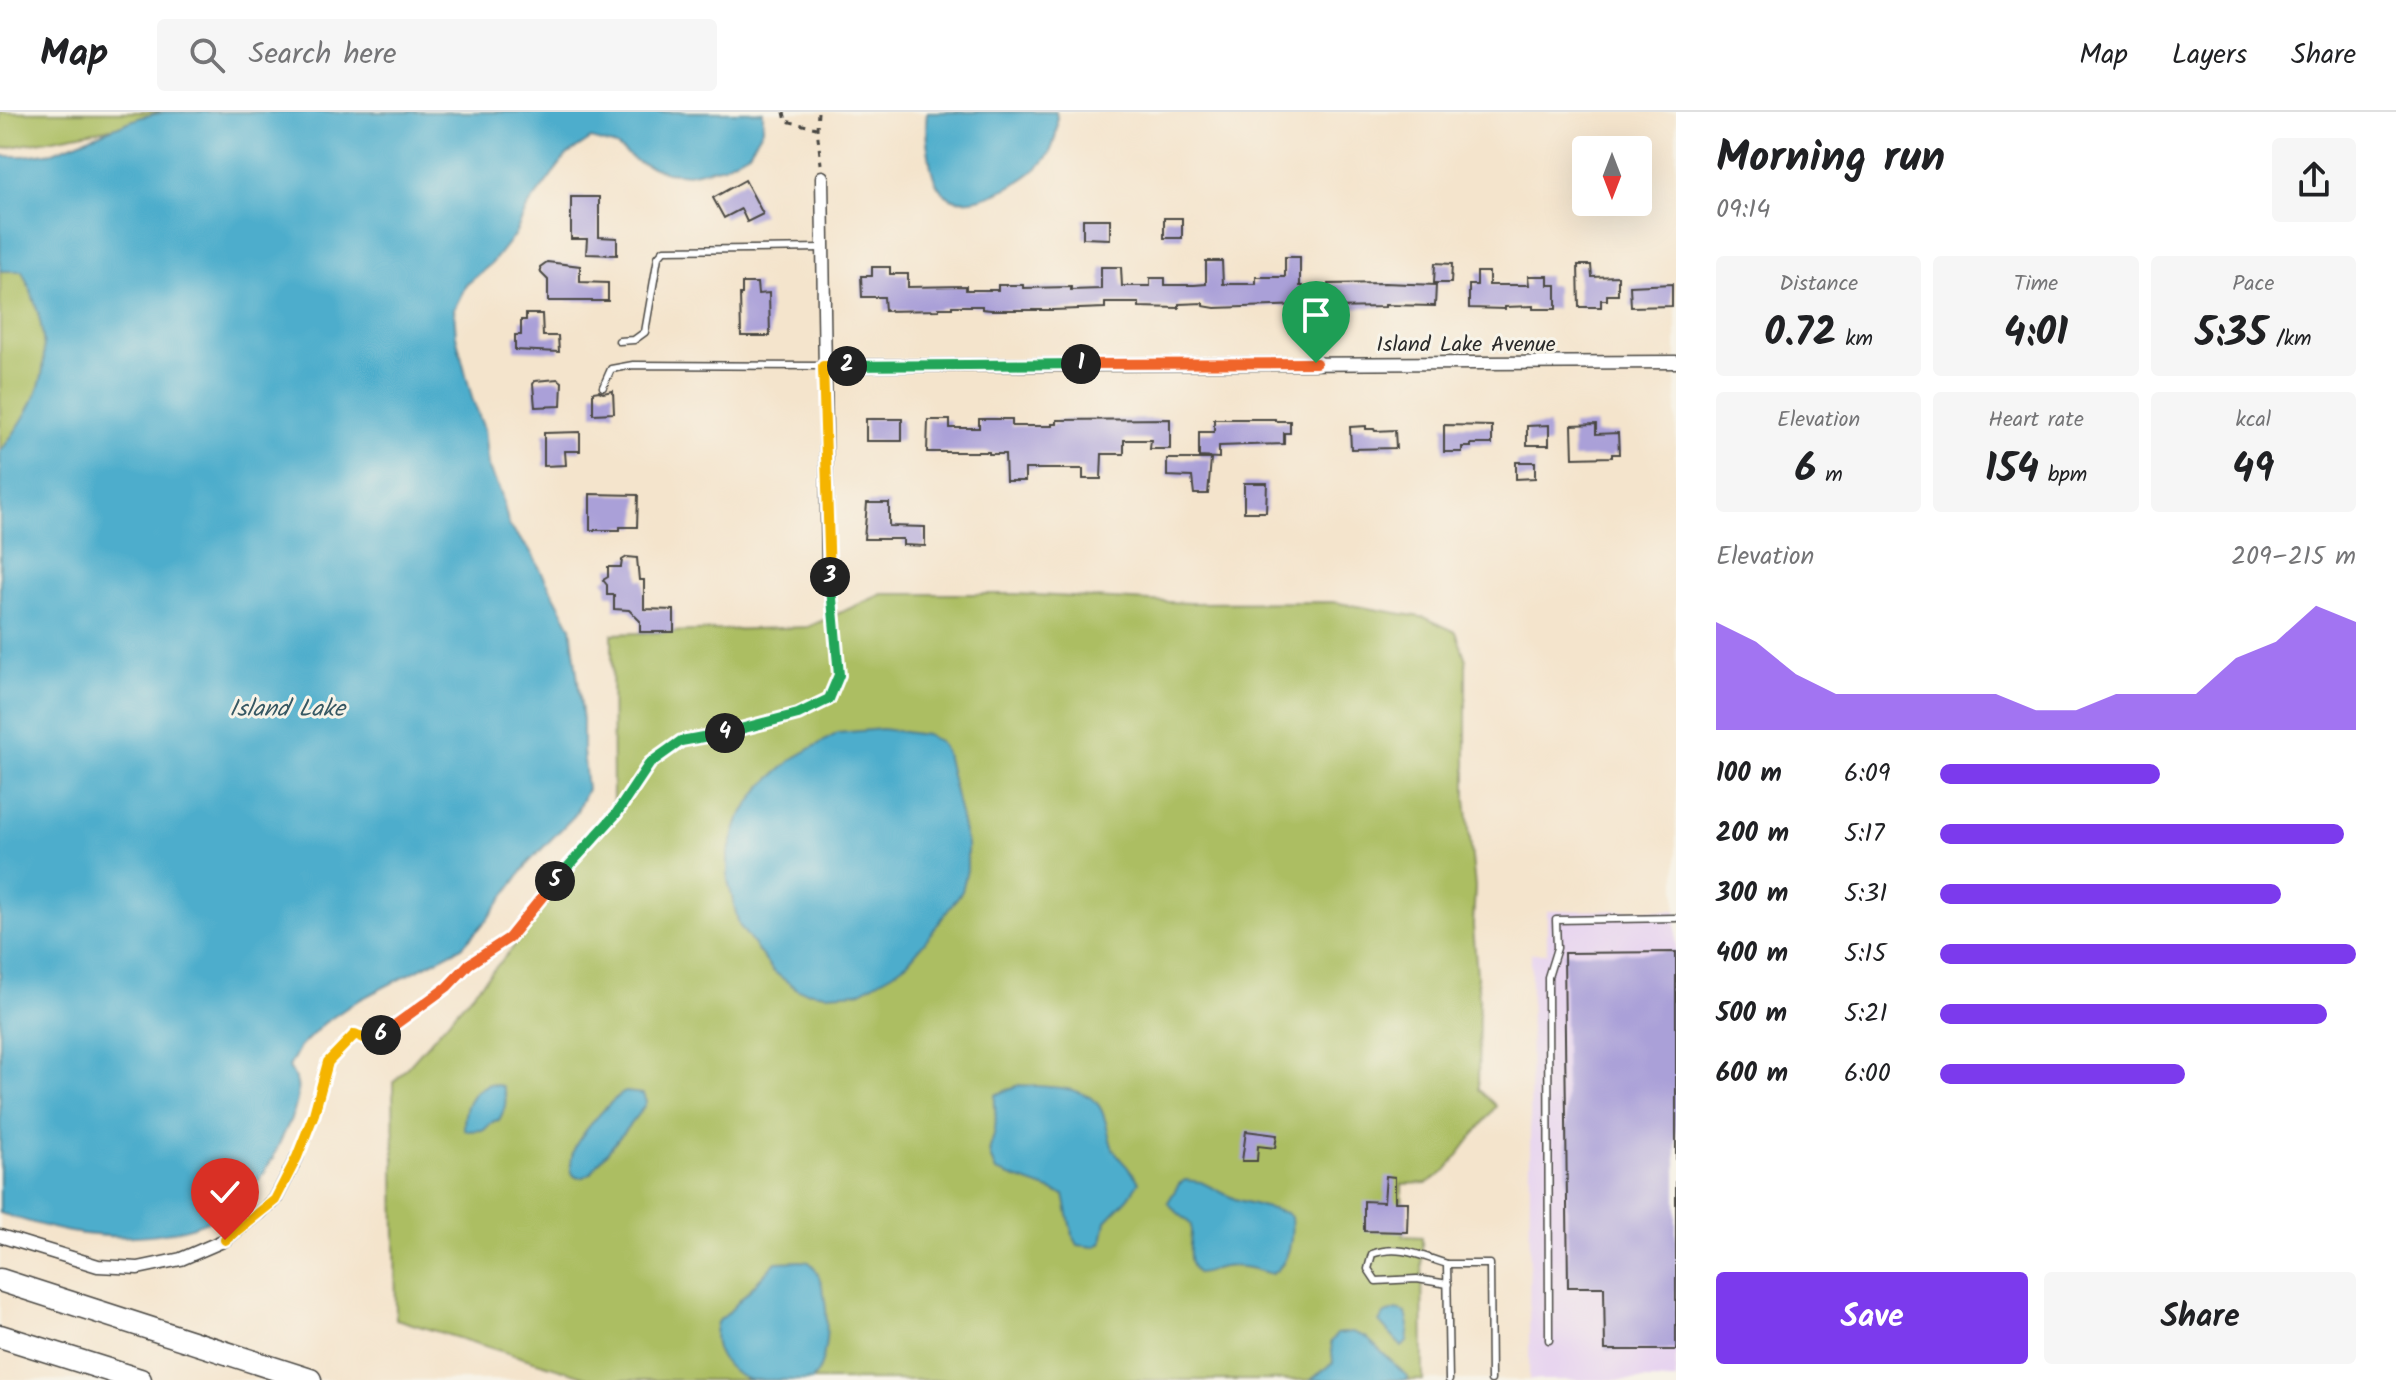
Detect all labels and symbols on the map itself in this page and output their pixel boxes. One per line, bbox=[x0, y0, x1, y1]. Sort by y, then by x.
north arrow bbox=[1572, 136, 1652, 216]
pin bbox=[1282, 281, 1350, 363]
street label: Island Lake Avenue bbox=[1376, 328, 1556, 363]
pin: 1 bbox=[1061, 344, 1101, 384]
pin: 2 bbox=[827, 346, 867, 386]
pin: 3 bbox=[810, 557, 850, 597]
water label: Island Lake bbox=[229, 690, 347, 729]
pin: 4 bbox=[705, 713, 745, 753]
pin: 5 bbox=[535, 861, 575, 901]
pin: 6 bbox=[361, 1015, 401, 1055]
pin bbox=[191, 1158, 259, 1240]

